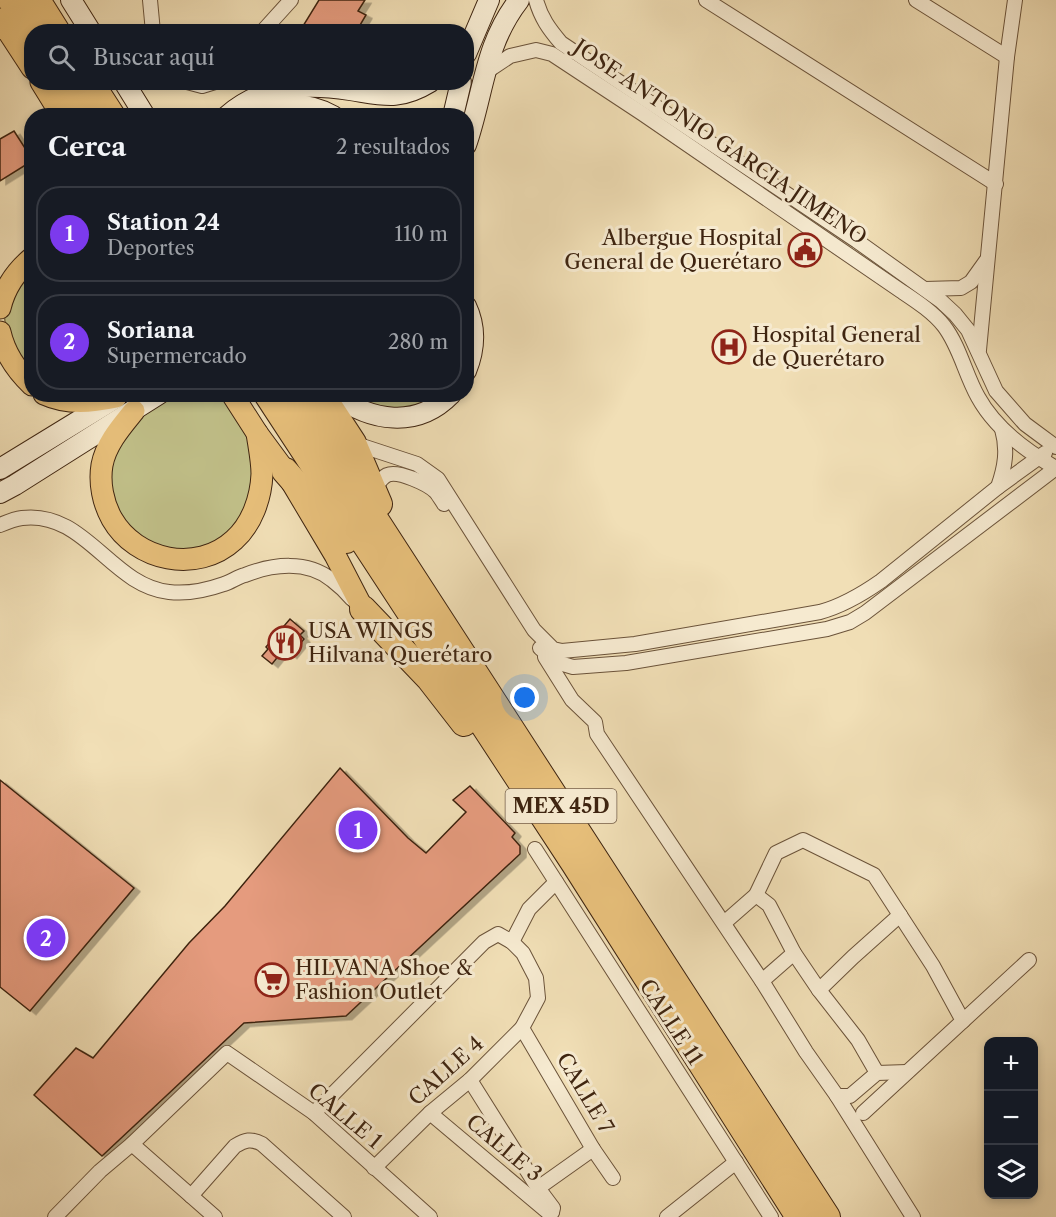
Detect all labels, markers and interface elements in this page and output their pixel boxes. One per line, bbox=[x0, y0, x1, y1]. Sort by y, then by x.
search box bbox=[24, 24, 474, 90]
street label: JOSE ANTONIO GARCIA JIMENO bbox=[566, 32, 872, 249]
icon: search bbox=[45, 41, 78, 74]
text: Buscar aquí bbox=[93, 44, 215, 71]
text: Cerca bbox=[48, 131, 126, 163]
text: 2 resultados bbox=[336, 135, 450, 159]
text: Station 24 bbox=[107, 209, 220, 236]
text: 1 bbox=[65, 222, 74, 246]
text: 110 m bbox=[395, 222, 448, 246]
place label: Albergue Hospital General de Querétaro bbox=[564, 225, 782, 274]
public building icon: Albergue Hospital General de Querétaro bbox=[787, 232, 823, 268]
text: Deportes bbox=[107, 236, 194, 260]
text: Soriana bbox=[107, 317, 194, 344]
place label: Hospital General de Querétaro bbox=[752, 322, 921, 371]
hospital icon: Hospital General de Querétaro bbox=[711, 329, 747, 365]
text: 2 bbox=[64, 330, 75, 354]
text: 280 m bbox=[388, 330, 448, 354]
text: Supermercado bbox=[107, 344, 247, 368]
place label: USA WINGS Hilvana Querétaro bbox=[308, 618, 492, 667]
restaurant icon: USA WINGS Hilvana Querétaro bbox=[267, 625, 303, 661]
your location bbox=[510, 683, 539, 712]
road number: MEX 45D bbox=[506, 789, 616, 823]
pin: 1 bbox=[338, 808, 378, 852]
pin: 2 bbox=[26, 916, 66, 960]
place label: HILVANA Shoe & Fashion Outlet bbox=[295, 955, 473, 1004]
supermarket icon: HILVANA Shoe & Fashion Outlet bbox=[254, 962, 290, 998]
street label: CALLE 11 bbox=[635, 974, 708, 1069]
street label: CALLE 4 bbox=[403, 1031, 488, 1111]
map controls bbox=[984, 1037, 1038, 1199]
button: + bbox=[984, 1037, 1038, 1091]
street label: CALLE 7 bbox=[552, 1048, 620, 1138]
street label: CALLE 1 bbox=[304, 1078, 387, 1154]
button: − bbox=[984, 1091, 1038, 1145]
street label: CALLE 3 bbox=[461, 1109, 547, 1186]
button: layers bbox=[984, 1145, 1038, 1199]

